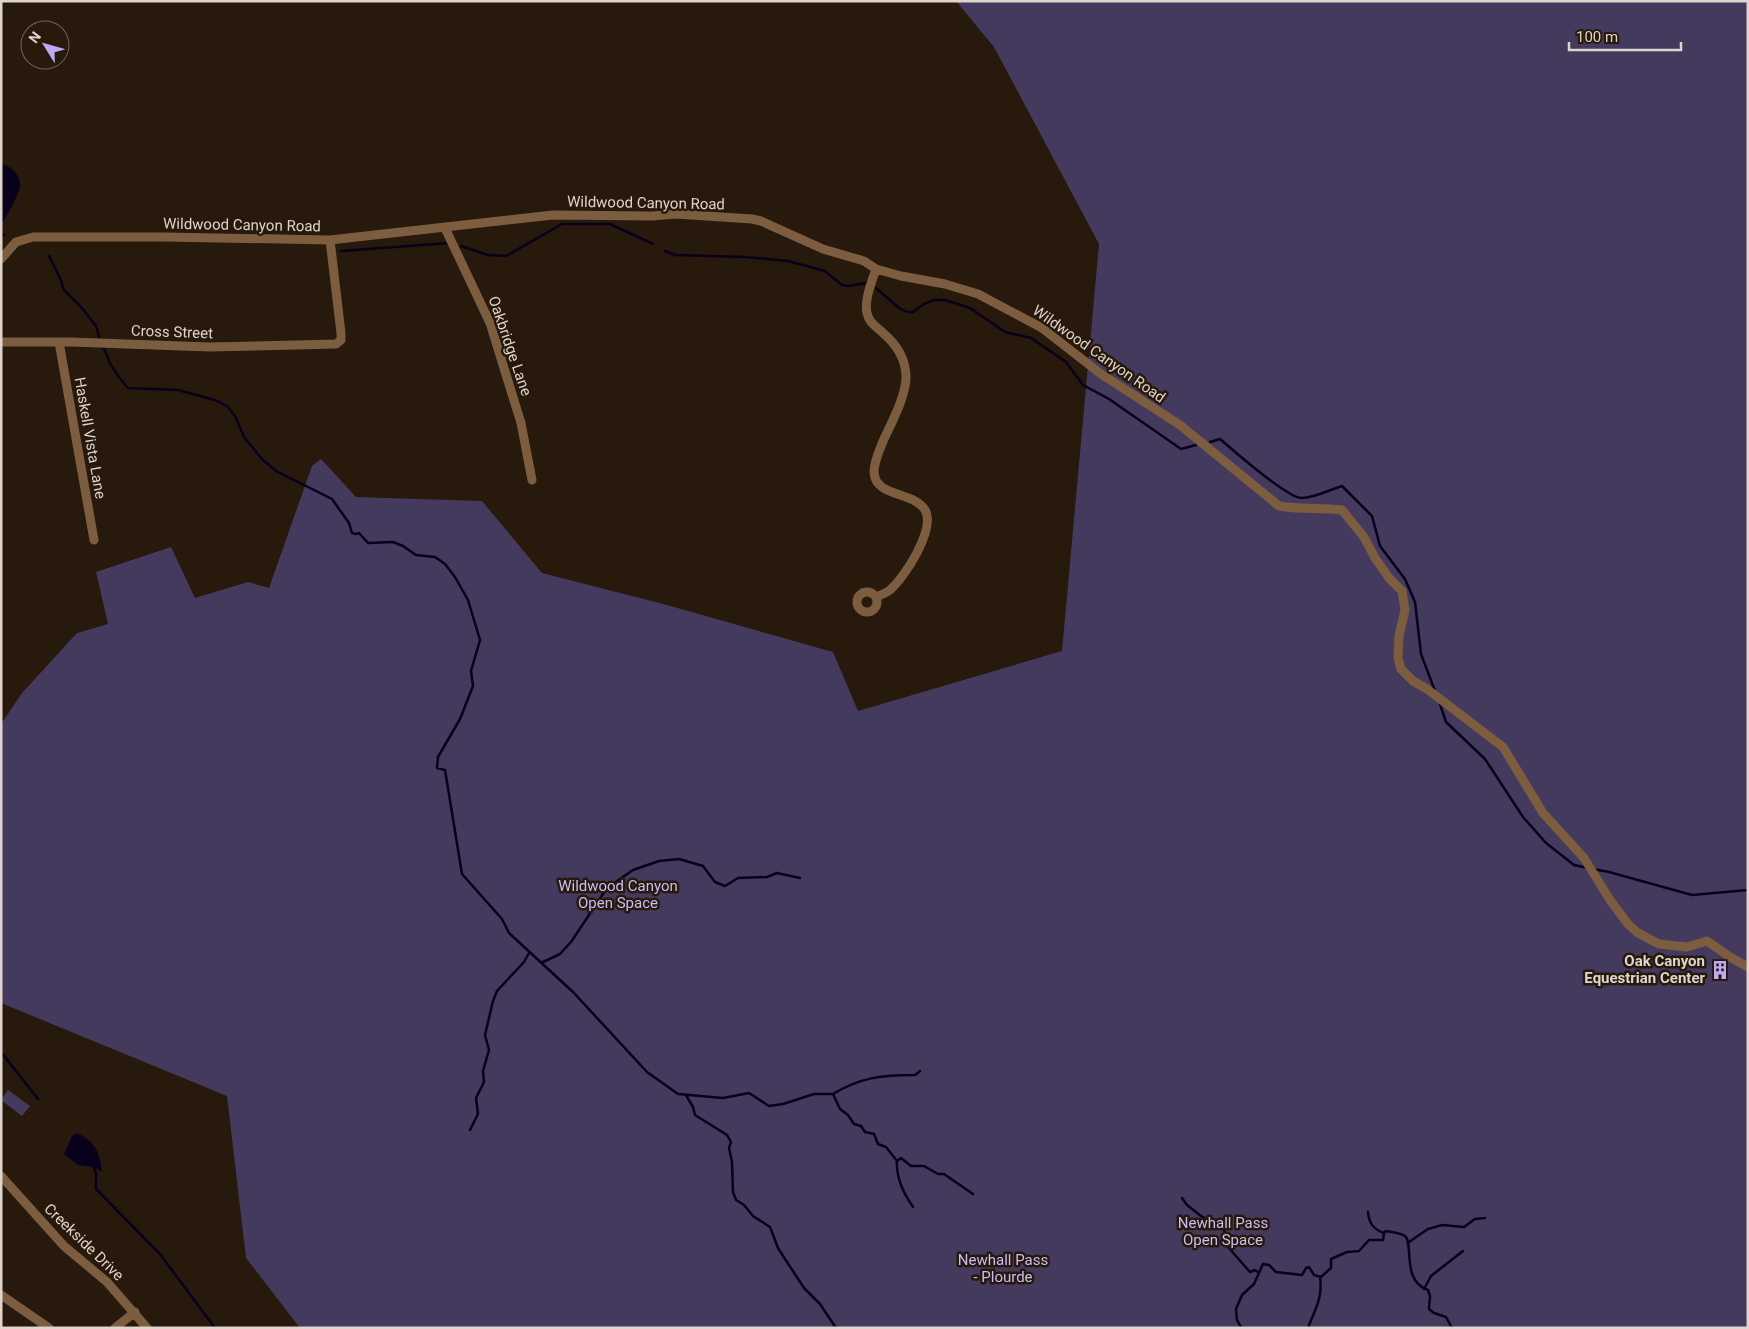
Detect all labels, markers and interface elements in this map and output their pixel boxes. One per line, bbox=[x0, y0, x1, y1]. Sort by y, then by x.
north arrow bbox=[20, 20, 70, 70]
scale bar bbox=[1569, 20, 1682, 52]
text: N bbox=[25, 28, 44, 46]
text: 100 m bbox=[1576, 28, 1618, 46]
street label: Wildwood Canyon Road bbox=[567, 193, 725, 213]
street label: Wildwood Canyon Road bbox=[163, 215, 321, 235]
street label: Oakbridge Lane bbox=[485, 294, 535, 398]
street label: Wildwood Canyon Road bbox=[1029, 301, 1169, 407]
street label: Cross Street bbox=[131, 322, 213, 342]
street label: Haskell Vista Lane bbox=[70, 376, 110, 500]
park label: Wildwood Canyon Open Space bbox=[558, 877, 678, 912]
place label: Oak Canyon Equestrian Center bbox=[1584, 952, 1705, 987]
building icon: Oak Canyon Equestrian Center bbox=[1709, 959, 1731, 981]
street label: Creekside Drive bbox=[41, 1200, 127, 1284]
park label: Newhall Pass Open Space bbox=[1178, 1214, 1268, 1249]
park label: Newhall Pass - Plourde bbox=[958, 1251, 1048, 1286]

